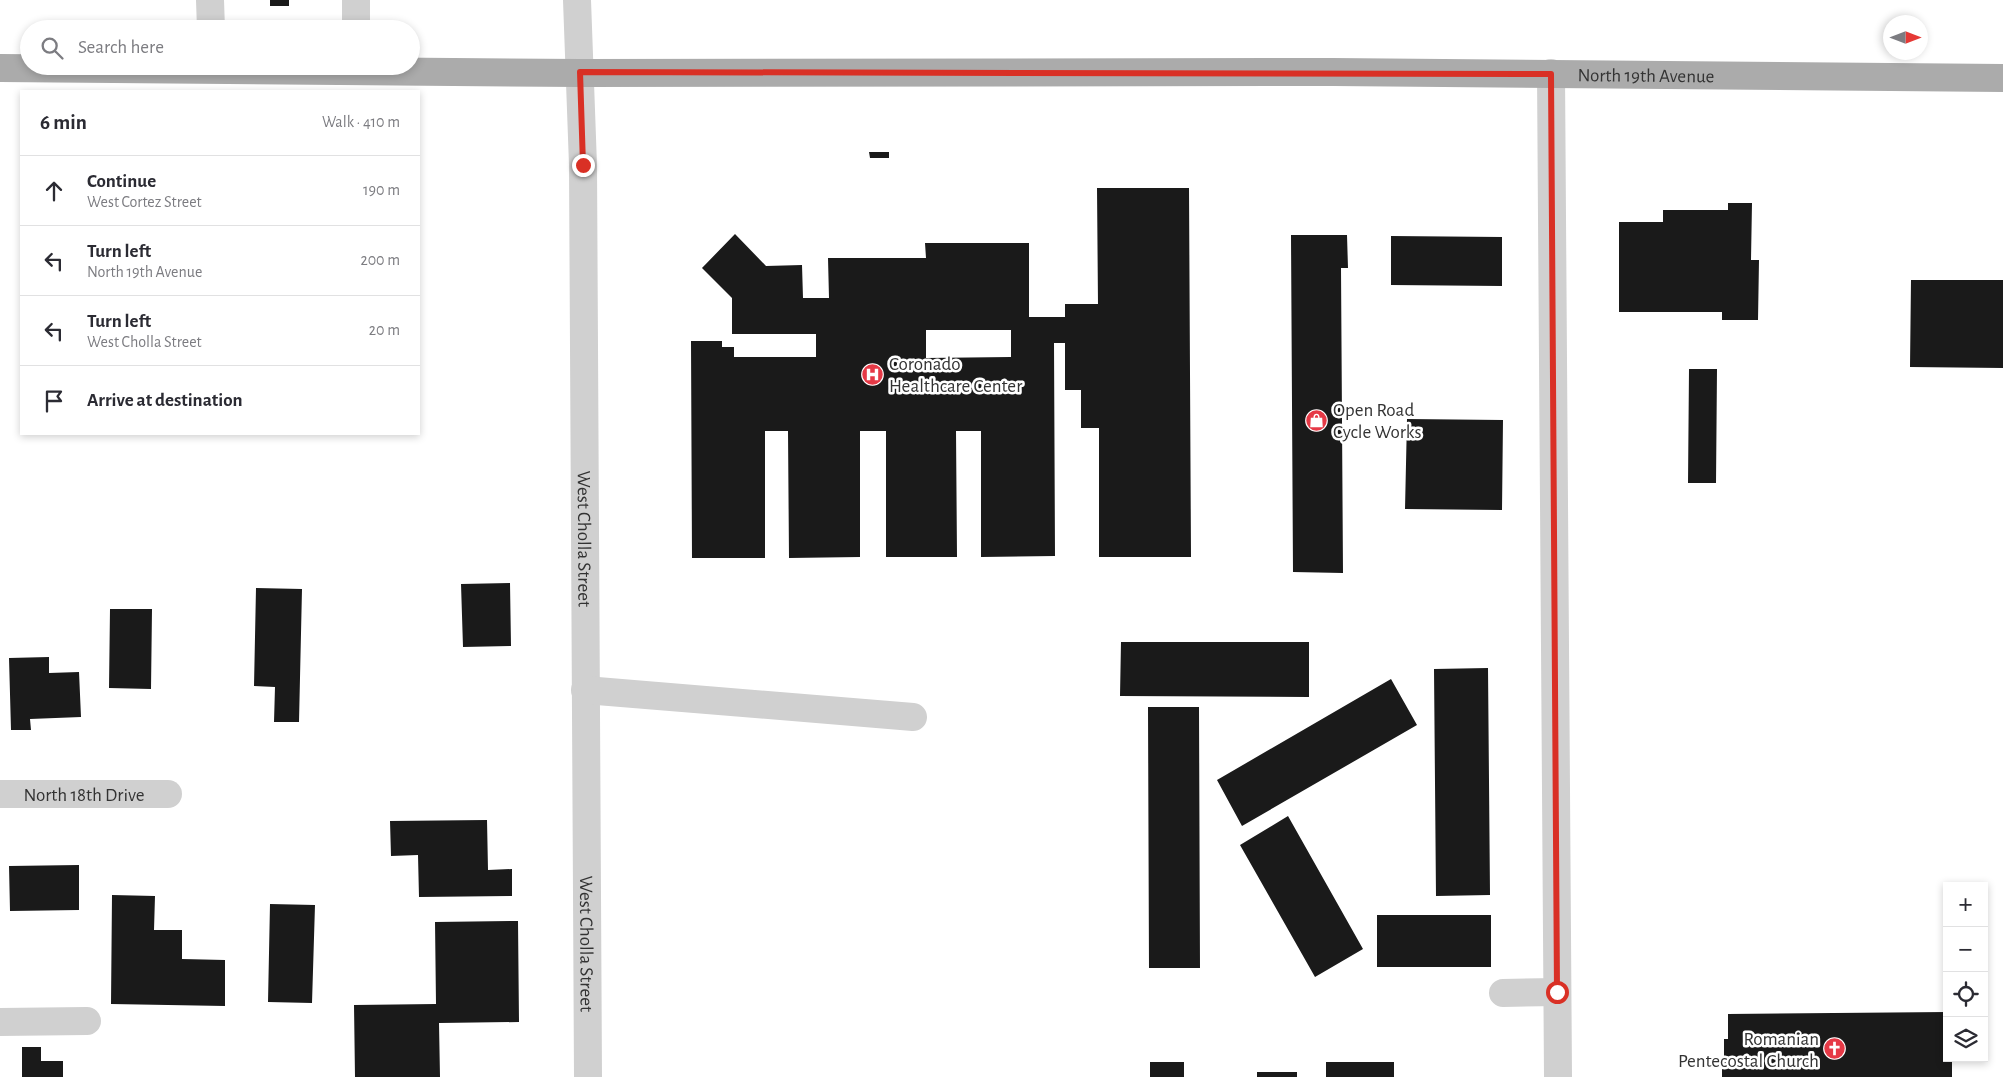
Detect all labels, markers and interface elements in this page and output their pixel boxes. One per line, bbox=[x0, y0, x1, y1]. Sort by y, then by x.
north arrow bbox=[1883, 15, 1928, 60]
search box bbox=[20, 20, 420, 75]
icon: search bbox=[38, 34, 66, 62]
text: Search here bbox=[78, 38, 164, 57]
street label: North 19th Avenue bbox=[1577, 66, 1715, 86]
text: 6 min bbox=[40, 112, 87, 133]
text: Walk · 410 m bbox=[322, 114, 400, 130]
route end bbox=[572, 154, 595, 177]
text: Continue bbox=[87, 172, 156, 191]
icon: ahead bbox=[40, 177, 68, 205]
text: 190 m bbox=[363, 182, 400, 198]
text: West Cortez Street bbox=[87, 194, 202, 210]
text: Turn left bbox=[87, 242, 151, 261]
icon: left bbox=[40, 247, 68, 275]
text: 200 m bbox=[360, 252, 400, 268]
text: North 19th Avenue bbox=[87, 264, 202, 280]
text: Turn left bbox=[87, 312, 151, 331]
icon: left bbox=[40, 317, 68, 345]
text: 20 m bbox=[369, 322, 400, 338]
text: West Cholla Street bbox=[87, 334, 202, 350]
place label: Coronado Healthcare Center bbox=[889, 355, 1022, 396]
hospital icon: Coronado Healthcare Center bbox=[861, 362, 885, 386]
icon: arrive bbox=[40, 387, 68, 415]
text: Arrive at destination bbox=[87, 391, 243, 410]
place label: Open Road Cycle Works bbox=[1333, 401, 1422, 442]
shop icon: Open Road Cycle Works bbox=[1305, 408, 1329, 432]
street label: West Cholla Street bbox=[574, 471, 593, 607]
street label: North 18th Drive bbox=[23, 786, 145, 805]
street label: West Cholla Street bbox=[576, 876, 596, 1012]
map controls bbox=[1943, 882, 1988, 1062]
button: + bbox=[1943, 882, 1988, 927]
button: − bbox=[1943, 927, 1988, 972]
button: locate bbox=[1943, 972, 1988, 1017]
route start bbox=[1546, 981, 1569, 1004]
button: layers bbox=[1943, 1017, 1988, 1062]
place label: Romanian Pentecostal Church bbox=[1678, 1030, 1819, 1071]
church icon: Romanian Pentecostal Church bbox=[1823, 1037, 1847, 1061]

